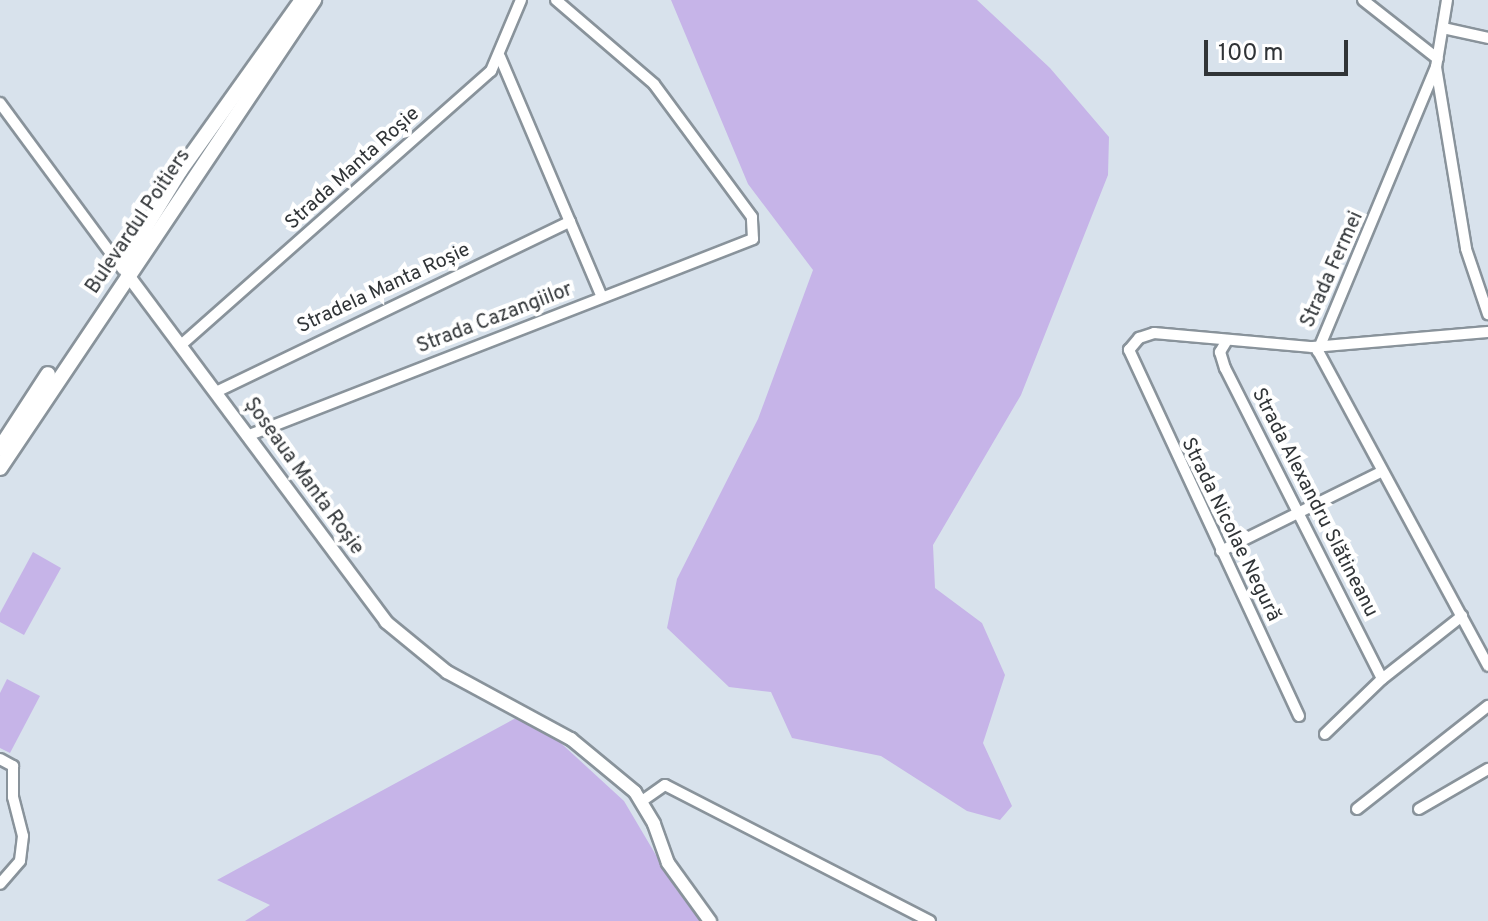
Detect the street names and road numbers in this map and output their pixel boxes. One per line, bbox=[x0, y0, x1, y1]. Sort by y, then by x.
street label: Strada Manta Roșie bbox=[281, 103, 425, 235]
street label: Bulevardul Poitiers bbox=[82, 145, 196, 299]
street label: Strada Fermei bbox=[1297, 208, 1369, 332]
street label: Stradela Manta Roșie bbox=[294, 238, 474, 340]
street label: Strada Cazangiilor bbox=[414, 278, 576, 360]
street label: Strada Alexandru Slătineanu bbox=[1246, 384, 1382, 622]
street label: Șoseaua Manta Roșie bbox=[238, 394, 368, 560]
street label: Strada Nicolae Negură bbox=[1175, 434, 1285, 626]

